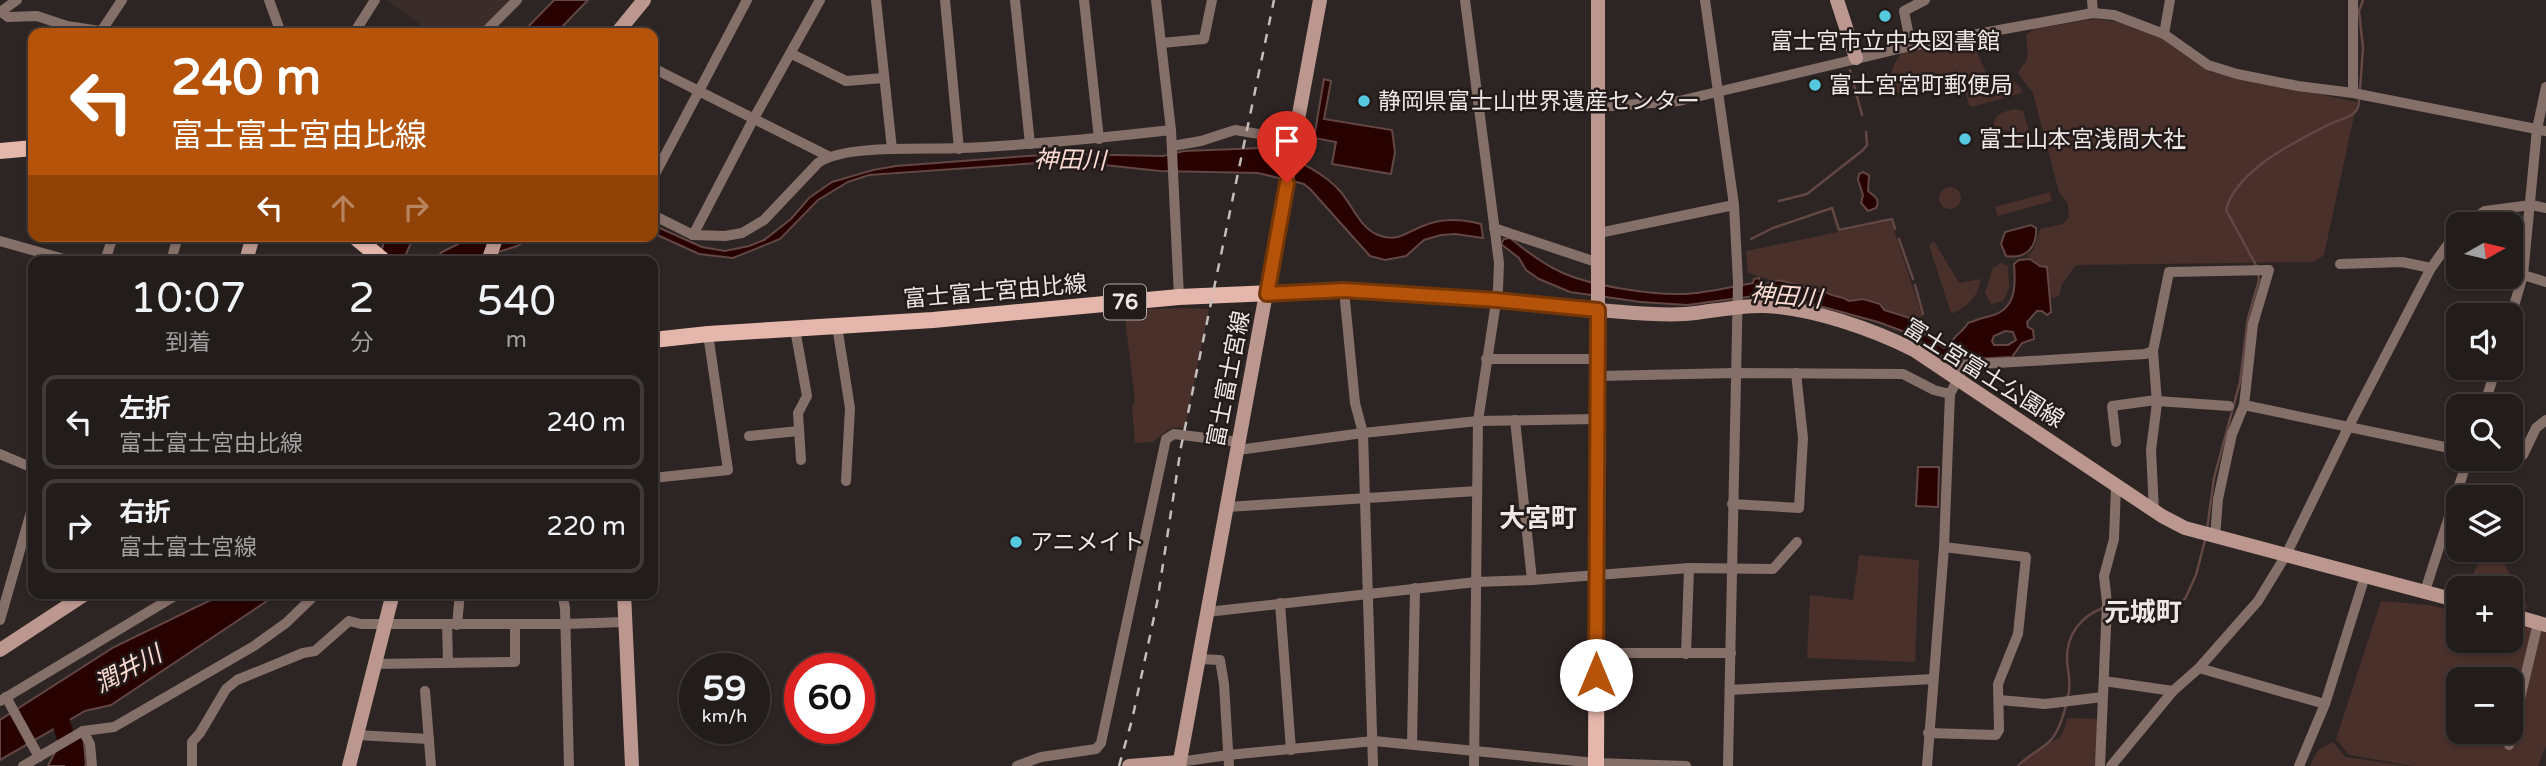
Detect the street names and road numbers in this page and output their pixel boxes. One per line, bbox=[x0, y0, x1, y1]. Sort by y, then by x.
street label: 富士富士宮由比線 bbox=[902, 270, 1088, 314]
road number: 76 bbox=[1104, 284, 1146, 320]
street label: 富士富士宮線 bbox=[1202, 309, 1256, 450]
street label: 富士宮富士公園線 bbox=[1898, 313, 2069, 434]

